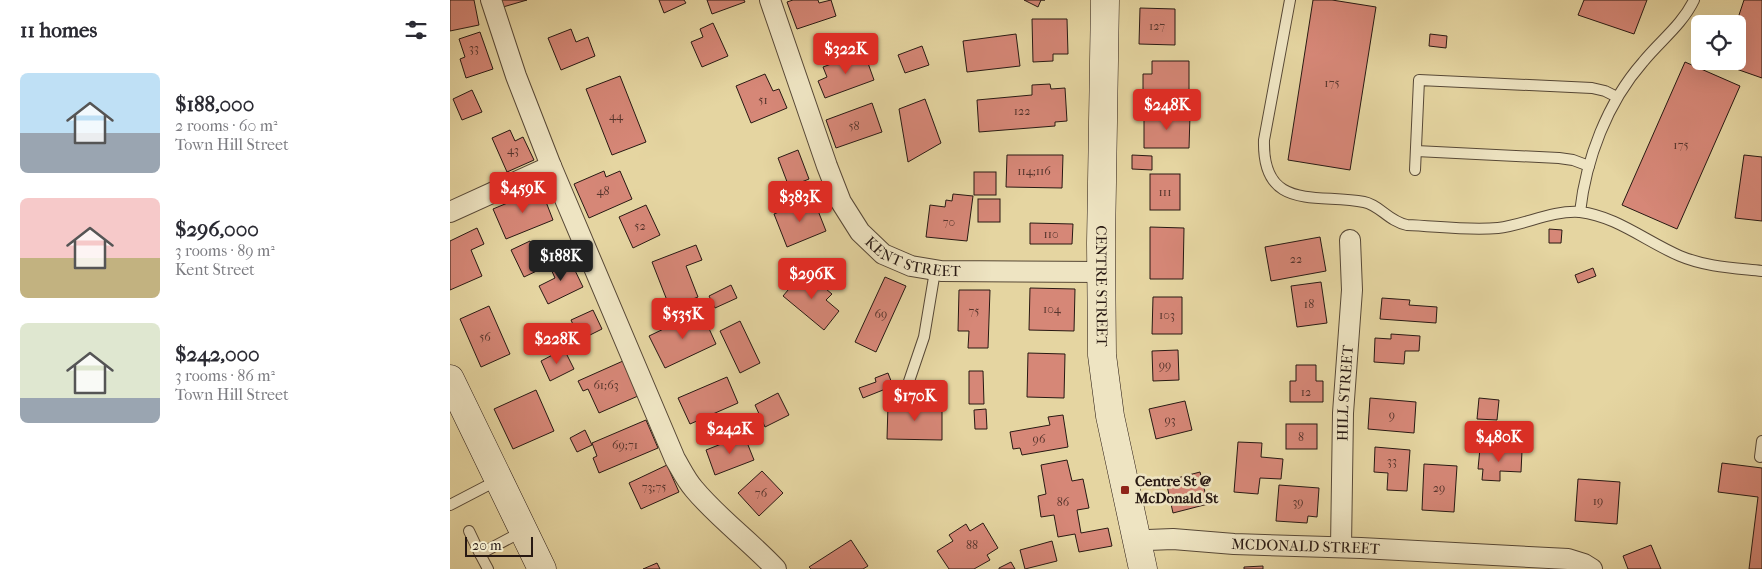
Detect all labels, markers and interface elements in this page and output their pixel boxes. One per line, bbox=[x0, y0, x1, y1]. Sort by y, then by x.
map controls bbox=[1691, 15, 1746, 70]
button: locate bbox=[1691, 15, 1746, 70]
icon: filters bbox=[402, 16, 430, 44]
text: 11 homes bbox=[20, 18, 97, 42]
house number: 127 bbox=[1149, 19, 1165, 33]
pin: $322K bbox=[811, 32, 881, 75]
text: $322K bbox=[824, 39, 868, 58]
house number: 33 bbox=[469, 41, 479, 55]
house number: 175 bbox=[1324, 76, 1340, 90]
pin: $248K bbox=[1132, 88, 1202, 131]
text: $188,000 bbox=[175, 92, 254, 116]
icon: home bbox=[60, 93, 120, 153]
house number: 51 bbox=[758, 93, 768, 107]
text: $248K bbox=[1144, 95, 1190, 114]
house number: 122 bbox=[1014, 104, 1030, 118]
house number: 44 bbox=[609, 109, 624, 123]
text: 2 rooms · 60 m² bbox=[175, 116, 278, 135]
house number: 58 bbox=[848, 119, 860, 133]
text: Town Hill Street bbox=[175, 135, 289, 154]
house number: 175 bbox=[1673, 138, 1689, 152]
house number: 43 bbox=[507, 143, 519, 157]
house number: 114;116 bbox=[1017, 164, 1051, 178]
pin: $459K bbox=[488, 172, 558, 214]
text: $459K bbox=[501, 178, 545, 197]
pin: $383K bbox=[765, 180, 835, 223]
house number: 48 bbox=[596, 184, 610, 198]
house number: 111 bbox=[1159, 185, 1171, 199]
text: $383K bbox=[779, 187, 821, 206]
house number: 70 bbox=[943, 215, 955, 229]
text: $296,000 bbox=[175, 217, 259, 241]
icon: home bbox=[60, 218, 120, 278]
house number: 52 bbox=[634, 219, 646, 233]
street label: CENTRE STREET bbox=[1092, 225, 1111, 348]
house number: 110 bbox=[1043, 227, 1059, 241]
street label: KENT STREET bbox=[861, 233, 962, 280]
pin: $188K bbox=[526, 240, 596, 282]
text: 3 rooms · 89 m² bbox=[175, 241, 275, 260]
text: $188K bbox=[540, 246, 582, 265]
house number: 22 bbox=[1290, 252, 1302, 266]
pin: $296K bbox=[777, 258, 847, 300]
text: Kent Street bbox=[175, 260, 255, 279]
text: $296K bbox=[789, 264, 835, 283]
house number: 18 bbox=[1304, 297, 1314, 311]
pin: $535K bbox=[648, 298, 718, 340]
house number: 104 bbox=[1043, 302, 1062, 316]
text: $535K bbox=[663, 304, 703, 323]
house number: 75 bbox=[969, 304, 979, 318]
house number: 69 bbox=[875, 307, 887, 321]
house number: 103 bbox=[1159, 308, 1175, 322]
pin: $228K bbox=[522, 322, 592, 365]
text: $228K bbox=[535, 329, 579, 348]
house number: 56 bbox=[479, 330, 491, 344]
text: $242,000 bbox=[175, 342, 260, 366]
icon: home bbox=[60, 343, 120, 403]
street label: HILL STREET bbox=[1334, 344, 1357, 441]
house number: 99 bbox=[1159, 358, 1171, 372]
text: 3 rooms · 86 m² bbox=[175, 366, 275, 385]
house number: 61;63 bbox=[593, 378, 619, 392]
pin: $170K bbox=[880, 380, 950, 422]
text: Town Hill Street bbox=[175, 385, 289, 404]
house number: 12 bbox=[1301, 385, 1311, 399]
text: $170K bbox=[894, 386, 936, 405]
house number: 9 bbox=[1389, 408, 1395, 422]
pin: $242K bbox=[695, 412, 765, 455]
house number: 93 bbox=[1164, 413, 1176, 427]
text: $242K bbox=[707, 419, 753, 438]
pin: $480K bbox=[1464, 420, 1534, 463]
text: $480K bbox=[1476, 427, 1522, 446]
house number: 8 bbox=[1298, 430, 1304, 444]
house number: 96 bbox=[1033, 432, 1046, 446]
house number: 69;71 bbox=[612, 438, 638, 452]
house number: 33 bbox=[1387, 454, 1397, 468]
place label: Centre St @ McDonald St bbox=[1134, 472, 1219, 507]
house number: 73;75 bbox=[642, 480, 666, 494]
house number: 29 bbox=[1433, 481, 1445, 495]
marker: Centre St @ McDonald St bbox=[1119, 484, 1131, 496]
house number: 76 bbox=[755, 486, 768, 500]
house number: 19 bbox=[1593, 494, 1603, 508]
house number: 86 bbox=[1057, 495, 1070, 509]
house number: 39 bbox=[1292, 495, 1304, 509]
scale bar bbox=[465, 534, 532, 557]
street label: MCDONALD STREET bbox=[1231, 535, 1381, 558]
text: 20 m bbox=[472, 537, 502, 554]
house number: 88 bbox=[966, 538, 978, 552]

